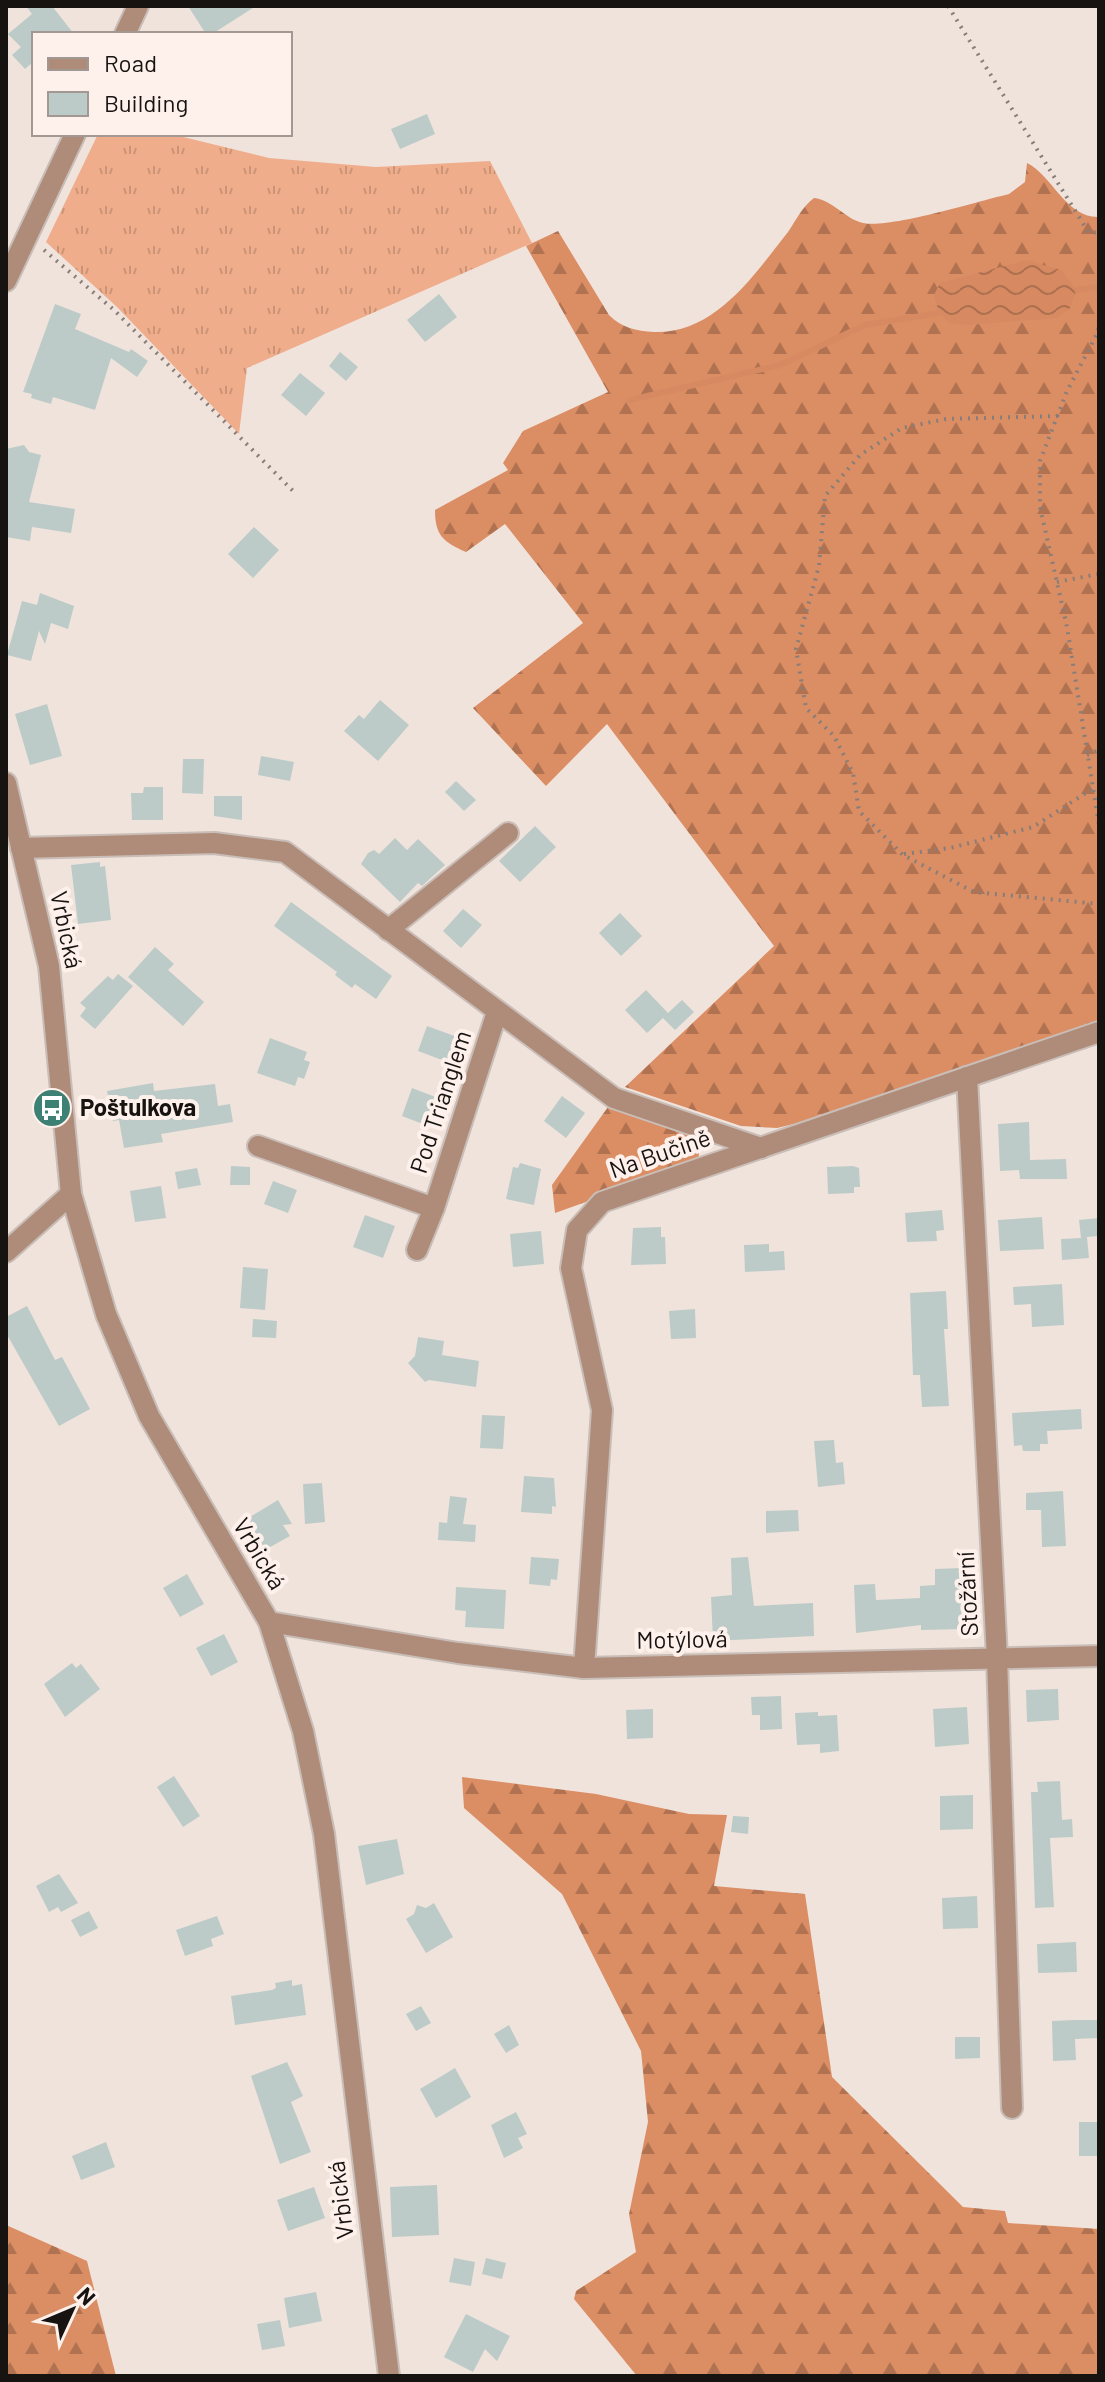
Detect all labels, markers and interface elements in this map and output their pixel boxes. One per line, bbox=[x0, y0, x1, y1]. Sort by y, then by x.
legend bbox=[32, 32, 292, 136]
text: Road bbox=[104, 48, 157, 77]
text: Building bbox=[104, 88, 188, 117]
street label: Vrbická bbox=[45, 888, 90, 971]
street label: Pod Trianglem bbox=[403, 1027, 476, 1176]
bus stop icon: Poštulkova bbox=[31, 1087, 73, 1129]
place label: Poštulkova bbox=[80, 1092, 196, 1121]
street label: Na Bučině bbox=[605, 1122, 714, 1183]
street label: Vrbická bbox=[228, 1512, 293, 1594]
street label: Stožární bbox=[950, 1551, 983, 1637]
street label: Motýlová bbox=[636, 1623, 728, 1654]
street label: Vrbická bbox=[320, 2159, 359, 2241]
north arrow bbox=[32, 2270, 112, 2350]
text: N bbox=[73, 2281, 102, 2310]

